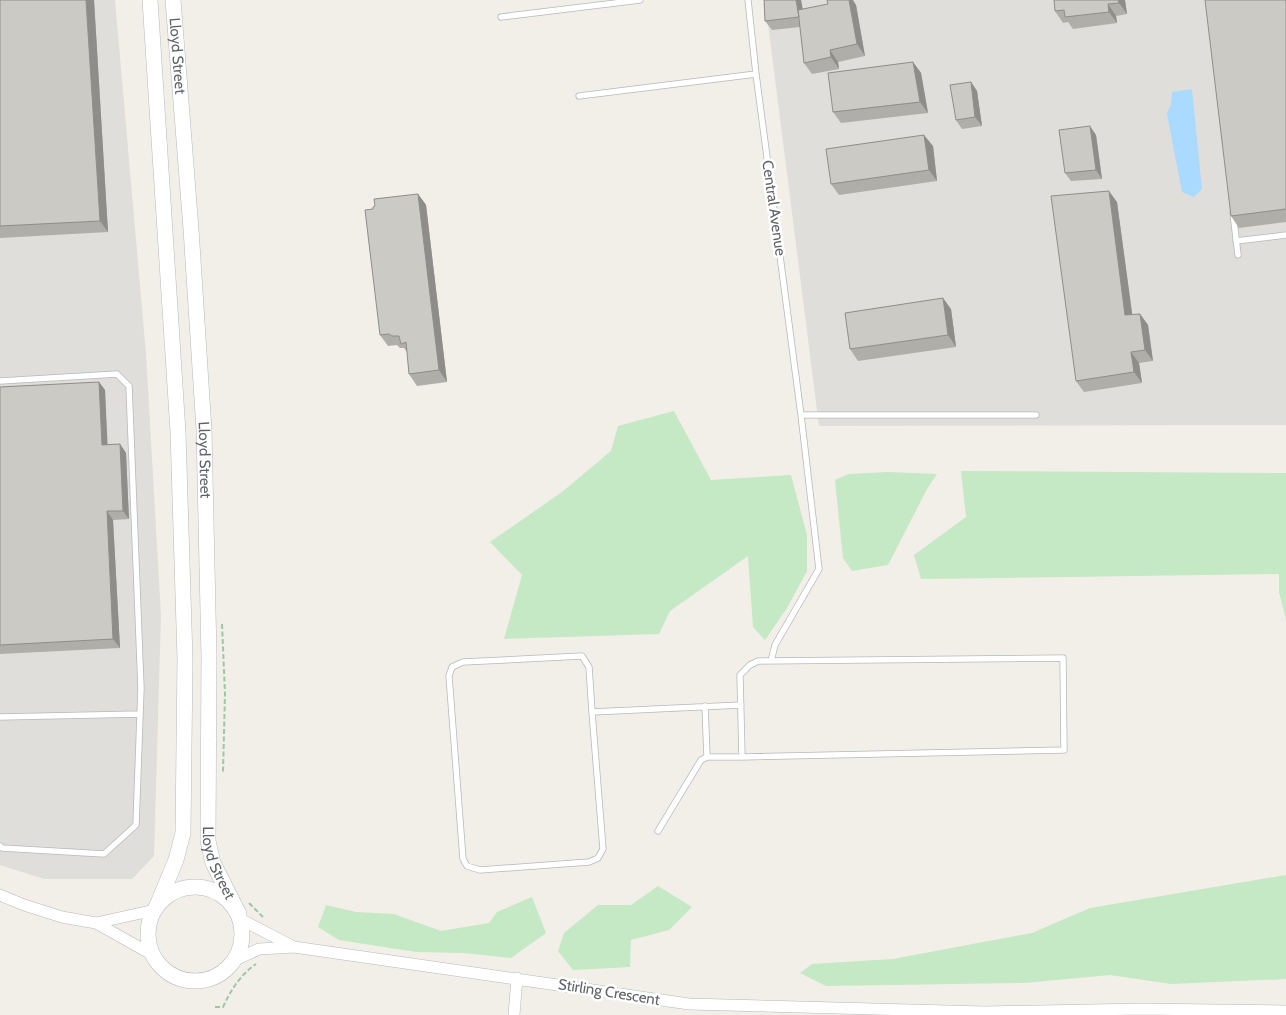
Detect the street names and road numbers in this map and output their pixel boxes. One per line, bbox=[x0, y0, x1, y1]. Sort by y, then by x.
street label: Lloyd Street bbox=[165, 17, 189, 95]
street label: Central Avenue bbox=[758, 159, 790, 257]
street label: Lloyd Street bbox=[194, 421, 215, 498]
street label: Lloyd Street bbox=[198, 826, 239, 902]
street label: Stirling Crescent bbox=[557, 975, 661, 1009]

